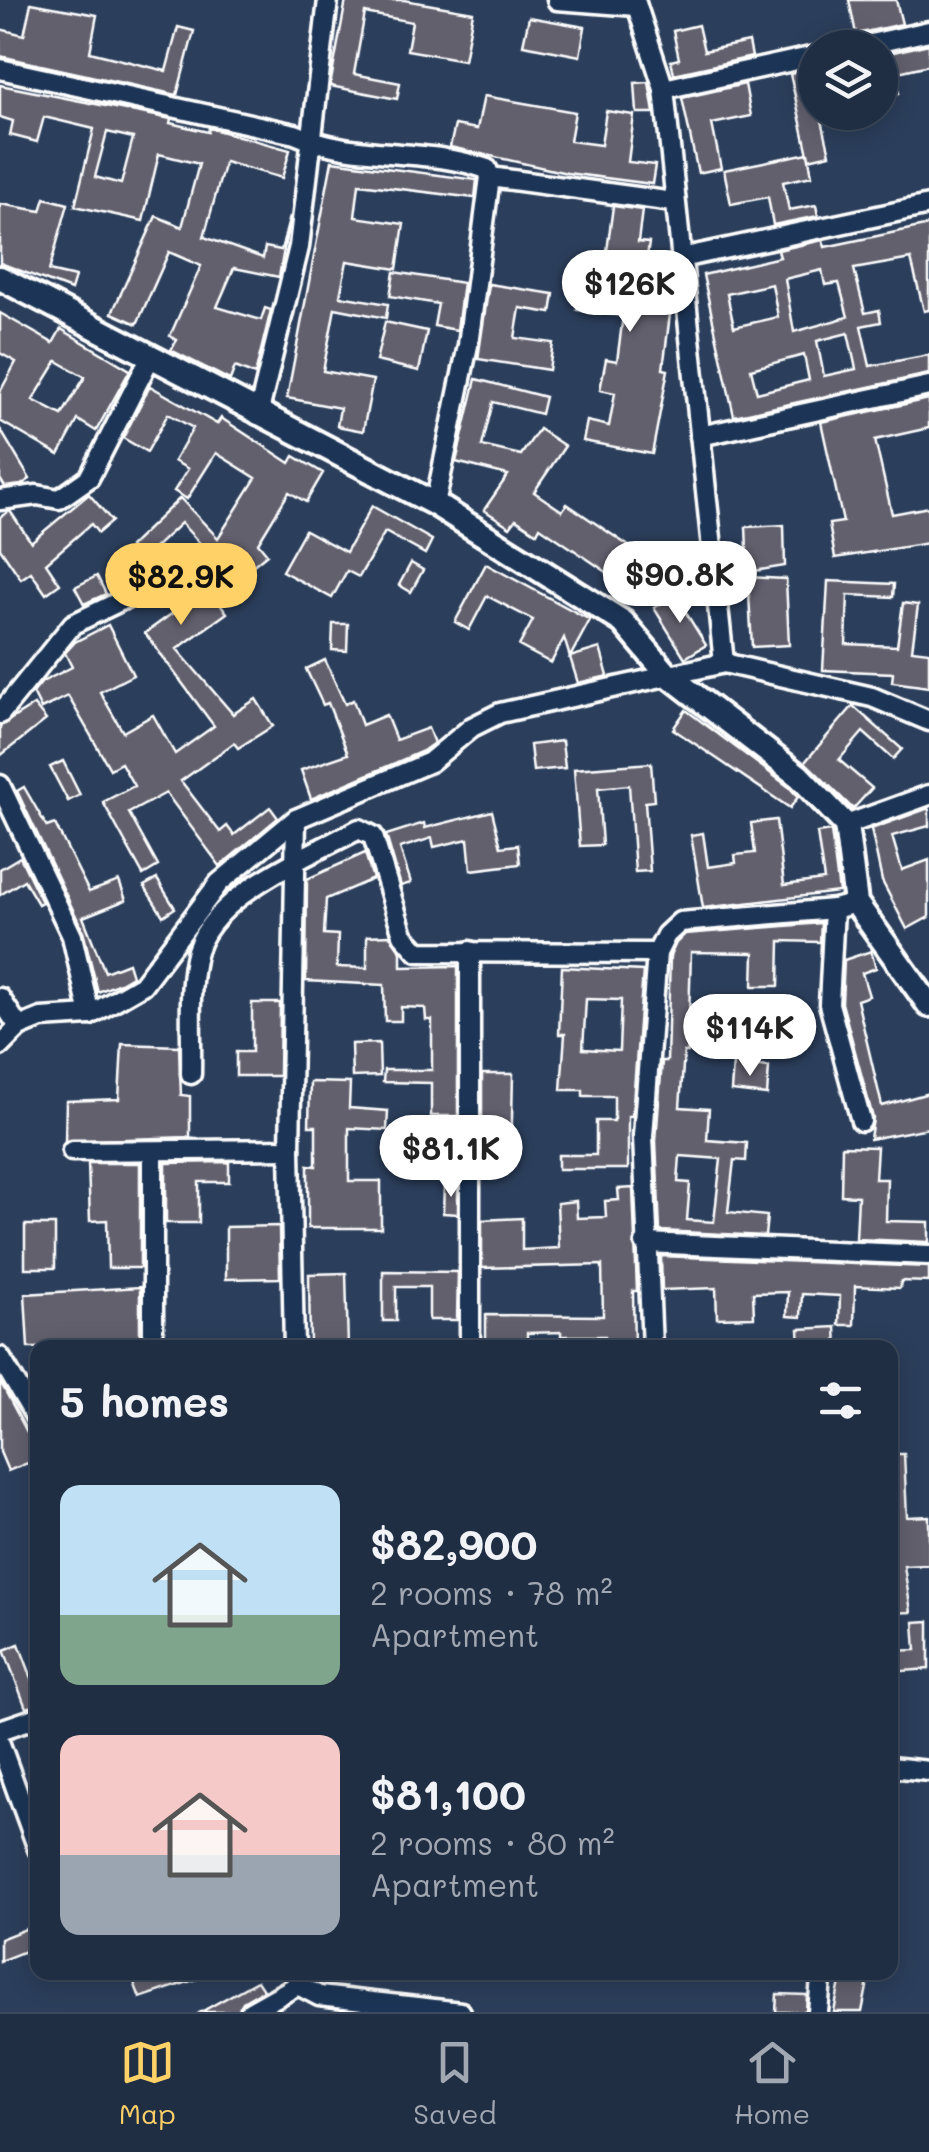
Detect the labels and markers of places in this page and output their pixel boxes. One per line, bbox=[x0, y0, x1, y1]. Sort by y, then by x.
pin: $126K bbox=[560, 250, 700, 335]
pin: $90.8K bbox=[599, 541, 761, 626]
pin: $82.9K bbox=[100, 543, 262, 628]
pin: $114K bbox=[680, 994, 820, 1079]
pin: $81.1K bbox=[370, 1115, 532, 1200]

